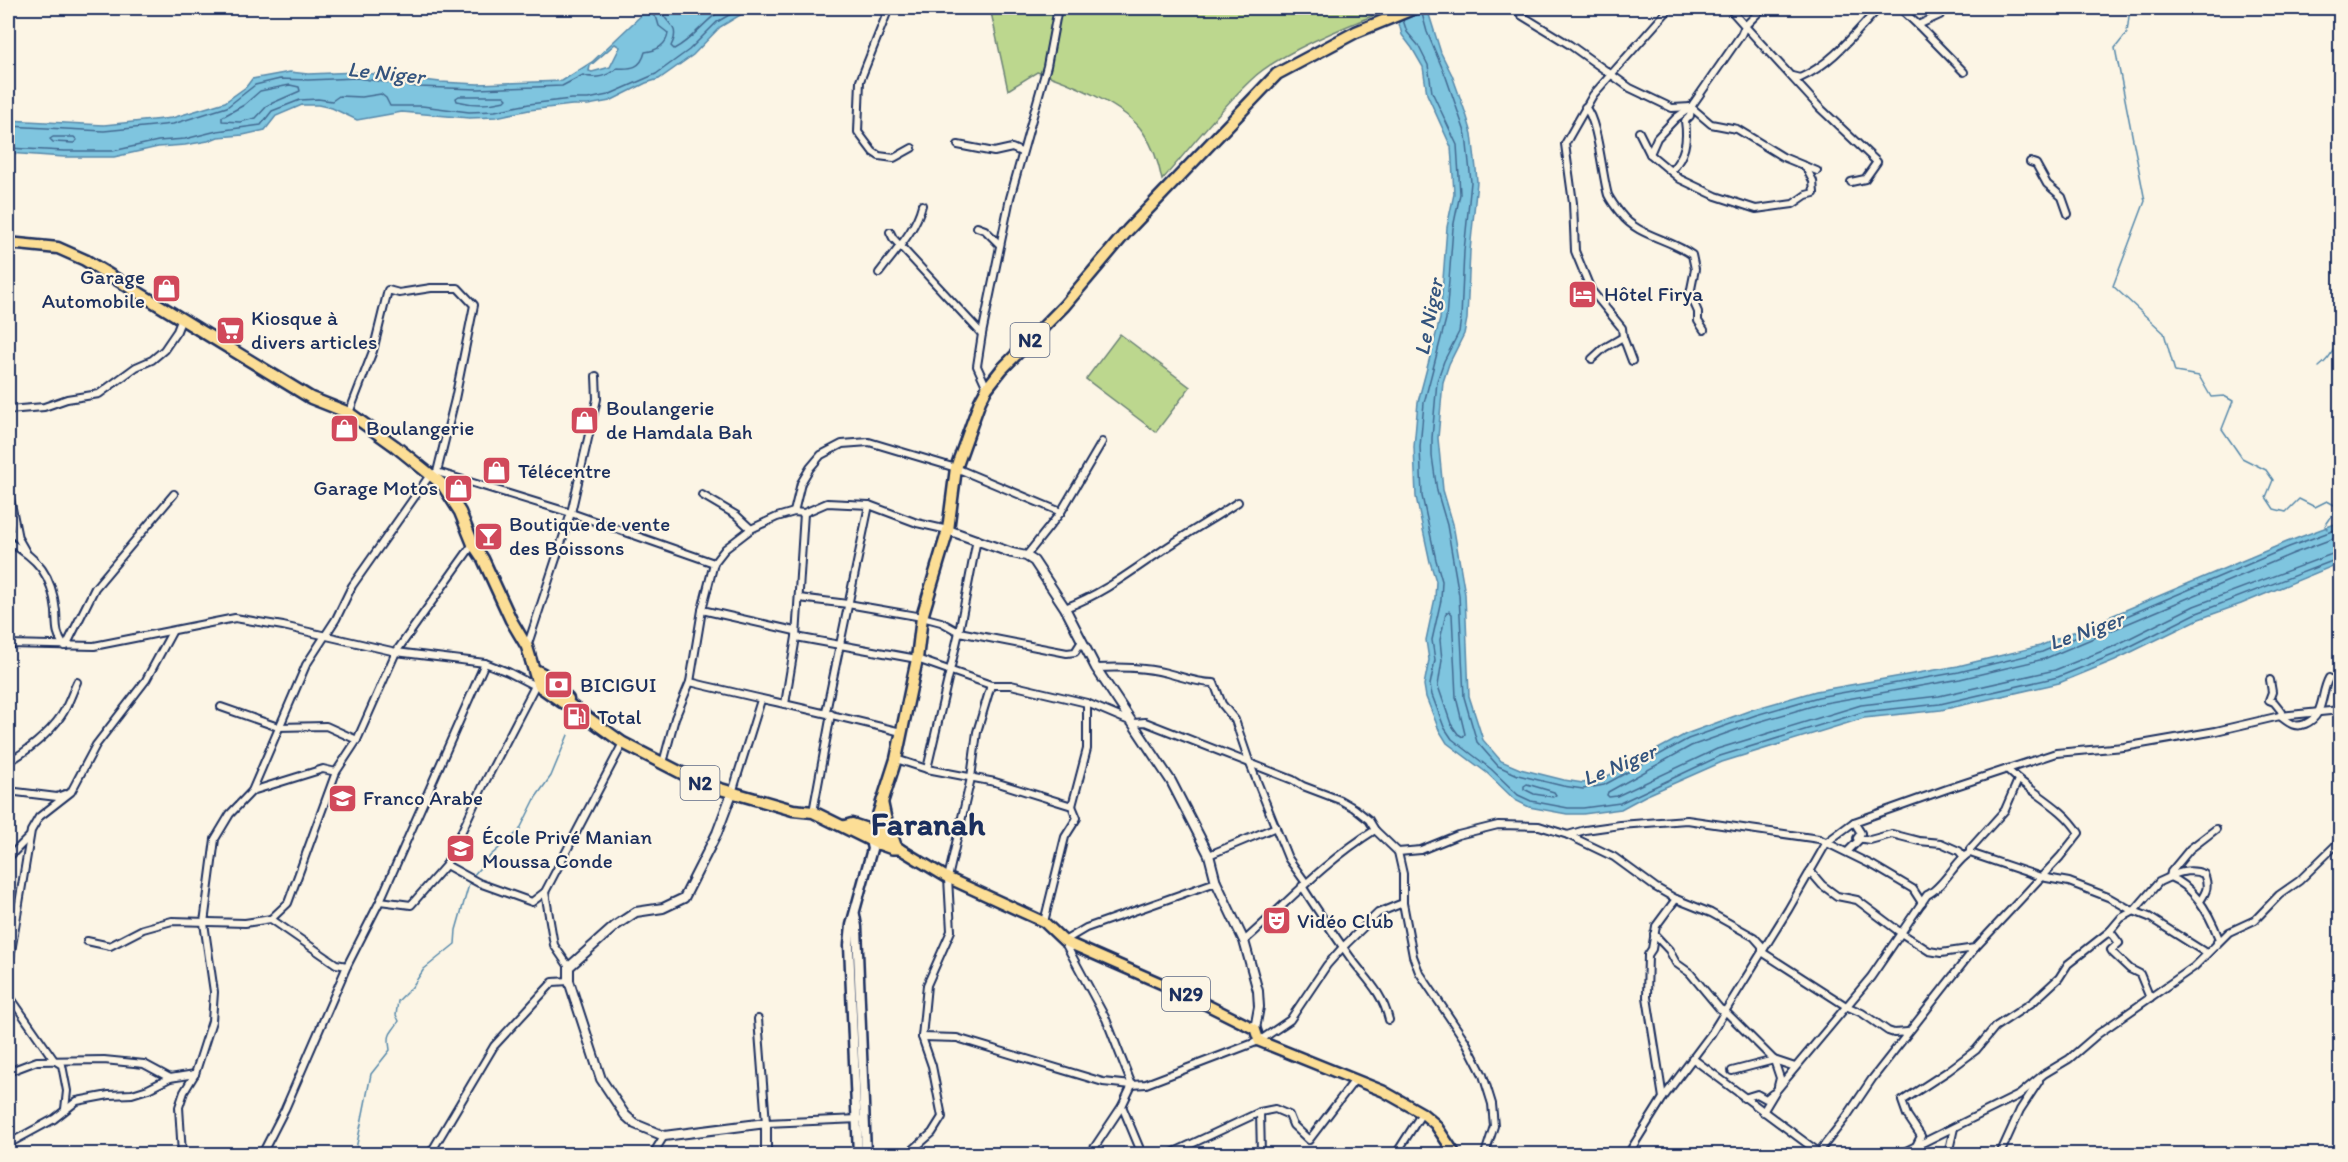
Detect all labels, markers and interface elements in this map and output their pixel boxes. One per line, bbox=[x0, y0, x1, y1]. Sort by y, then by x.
water label: Le Niger bbox=[346, 55, 428, 90]
place label: Garage Automobile bbox=[42, 264, 145, 313]
shop icon: Garage Automobile bbox=[150, 273, 182, 305]
water label: Le Niger bbox=[1408, 274, 1450, 358]
hotel icon: Hôtel Firya bbox=[1567, 278, 1599, 310]
place label: Hôtel Firya bbox=[1604, 281, 1703, 306]
place label: Kiosque à divers articles bbox=[251, 305, 377, 354]
supermarket icon: Kiosque à divers articles bbox=[214, 314, 246, 346]
road number: N2 bbox=[1010, 323, 1050, 357]
place label: Boulangerie de Hamdala Bah bbox=[606, 395, 753, 444]
shop icon: Boulangerie de Hamdala Bah bbox=[569, 404, 601, 436]
shop icon: Boulangerie bbox=[329, 412, 361, 444]
place label: Boulangerie bbox=[366, 415, 474, 440]
shop icon: Télécentre bbox=[481, 455, 513, 487]
place label: Télécentre bbox=[518, 458, 611, 483]
shop icon: Garage Motos bbox=[443, 472, 475, 504]
place label: Garage Motos bbox=[313, 475, 438, 500]
place label: Boutique de vente des Boissons bbox=[509, 511, 670, 560]
bar icon: Boutique de vente des Boissons bbox=[472, 520, 504, 552]
water label: Le Niger bbox=[2045, 604, 2130, 656]
bank icon: BICIGUI bbox=[543, 669, 575, 701]
place label: BICIGUI bbox=[580, 672, 657, 697]
fuel station icon: Total bbox=[560, 701, 592, 733]
place label: Total bbox=[597, 704, 642, 729]
water label: Le Niger bbox=[1578, 736, 1663, 791]
road number: N2 bbox=[680, 766, 720, 800]
school or university icon: Franco Arabe bbox=[326, 782, 358, 814]
place label: Franco Arabe bbox=[363, 785, 483, 810]
district label: Faranah bbox=[871, 804, 986, 843]
place label: École Privé Manian Moussa Conde bbox=[482, 824, 652, 873]
school or university icon: École Privé Manian Moussa Conde bbox=[445, 833, 477, 865]
theatre icon: Vidéo Club bbox=[1260, 905, 1292, 937]
place label: Vidéo Club bbox=[1297, 908, 1394, 933]
road number: N29 bbox=[1162, 977, 1210, 1011]

